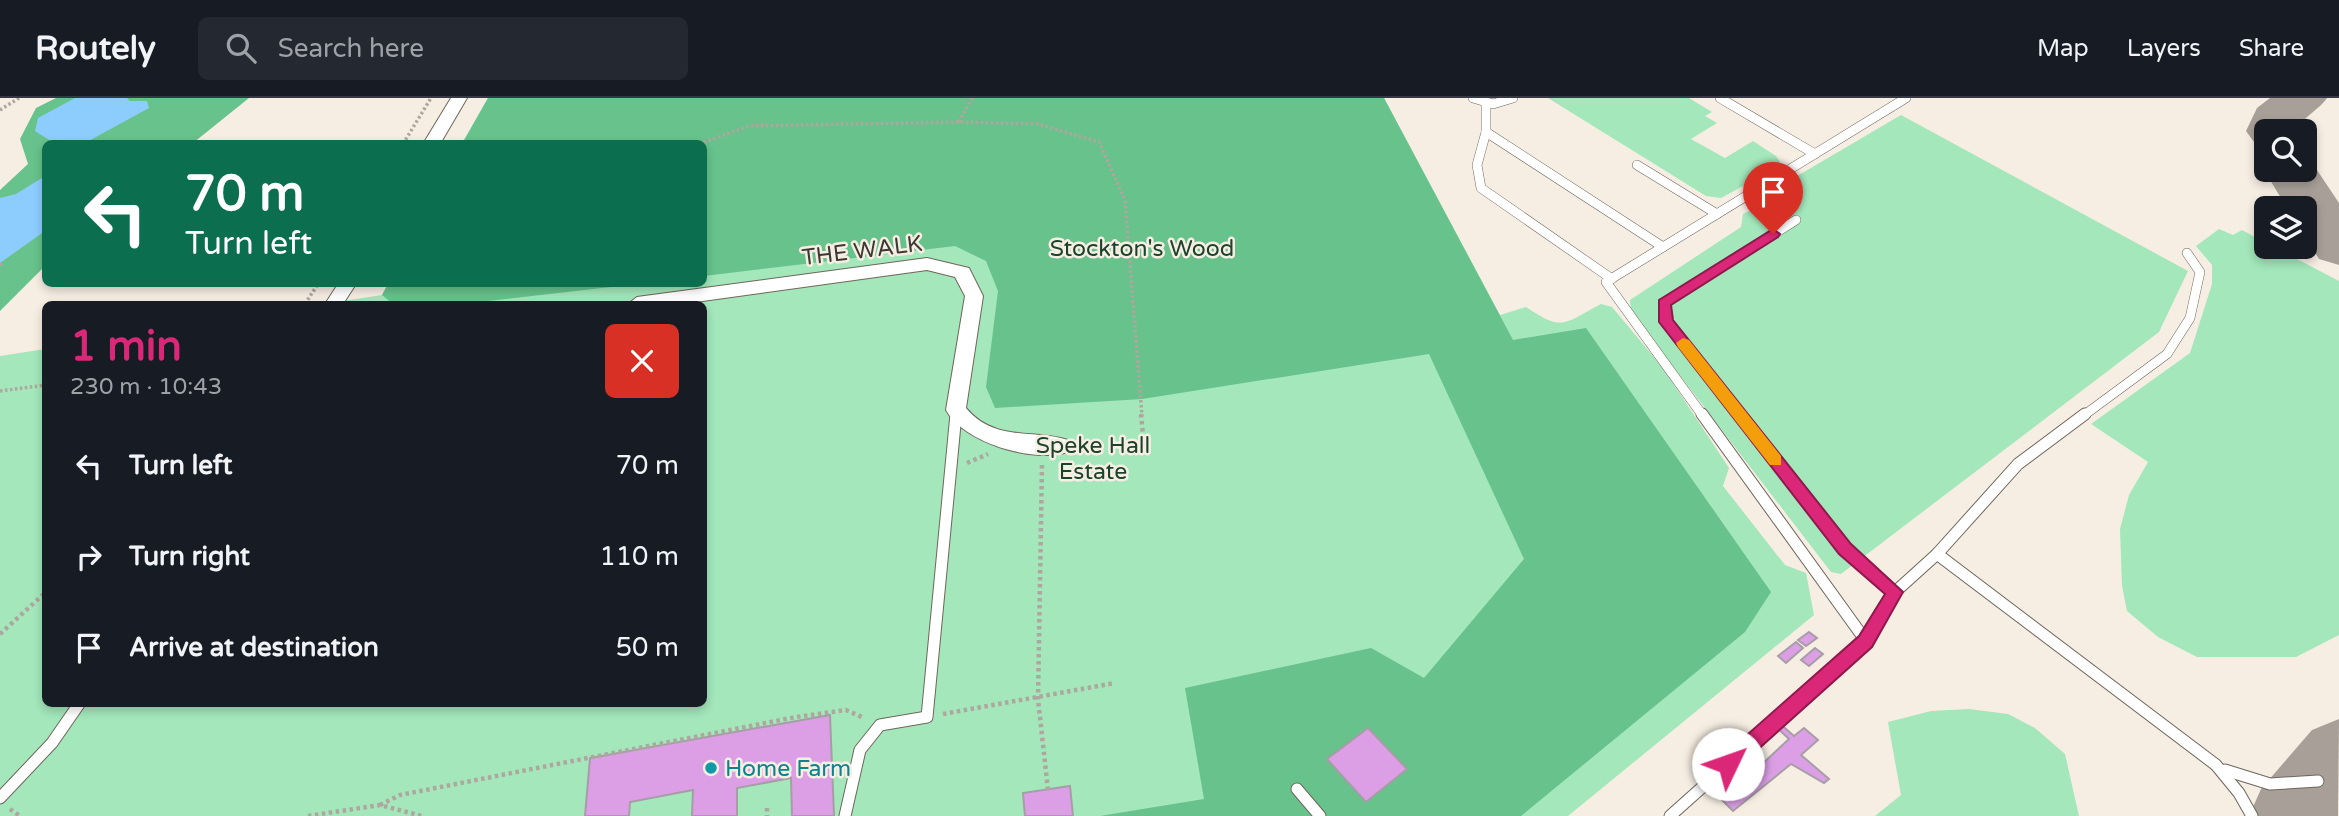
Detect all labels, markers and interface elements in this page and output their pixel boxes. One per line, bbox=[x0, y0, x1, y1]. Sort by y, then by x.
search box bbox=[198, 17, 688, 80]
text: Routely bbox=[35, 29, 156, 68]
icon: search bbox=[222, 29, 260, 67]
text: Search here bbox=[278, 33, 424, 64]
text: Map bbox=[2037, 34, 2089, 63]
text: Layers bbox=[2127, 34, 2201, 63]
text: Share bbox=[2239, 34, 2304, 63]
map controls bbox=[2254, 119, 2317, 259]
button: search bbox=[2254, 119, 2317, 182]
pin bbox=[1743, 162, 1803, 234]
text: 70 m bbox=[185, 165, 304, 224]
icon: left bbox=[70, 168, 161, 259]
icon: arrive bbox=[1754, 173, 1792, 211]
button: layers bbox=[2254, 196, 2317, 259]
text: Turn left bbox=[185, 225, 312, 263]
street label: THE WALK bbox=[800, 230, 924, 272]
park label: Stockton's Wood bbox=[1050, 235, 1234, 263]
text: 1 min bbox=[70, 321, 182, 372]
button: close bbox=[605, 324, 679, 398]
text: 230 m · 10:43 bbox=[70, 373, 222, 401]
park label: Speke Hall Estate bbox=[1036, 432, 1150, 486]
icon: left bbox=[70, 447, 108, 485]
text: Turn left bbox=[129, 450, 232, 481]
text: 70 m bbox=[616, 450, 679, 481]
icon: right bbox=[70, 538, 108, 576]
text: Turn right bbox=[129, 541, 250, 572]
text: 110 m bbox=[599, 541, 679, 572]
icon: arrive bbox=[70, 629, 108, 667]
text: Arrive at destination bbox=[129, 632, 379, 663]
text: 50 m bbox=[616, 632, 679, 663]
position arrow bbox=[1691, 727, 1765, 801]
place label: Home Farm bbox=[725, 755, 851, 783]
marker: Home Farm bbox=[703, 760, 719, 776]

